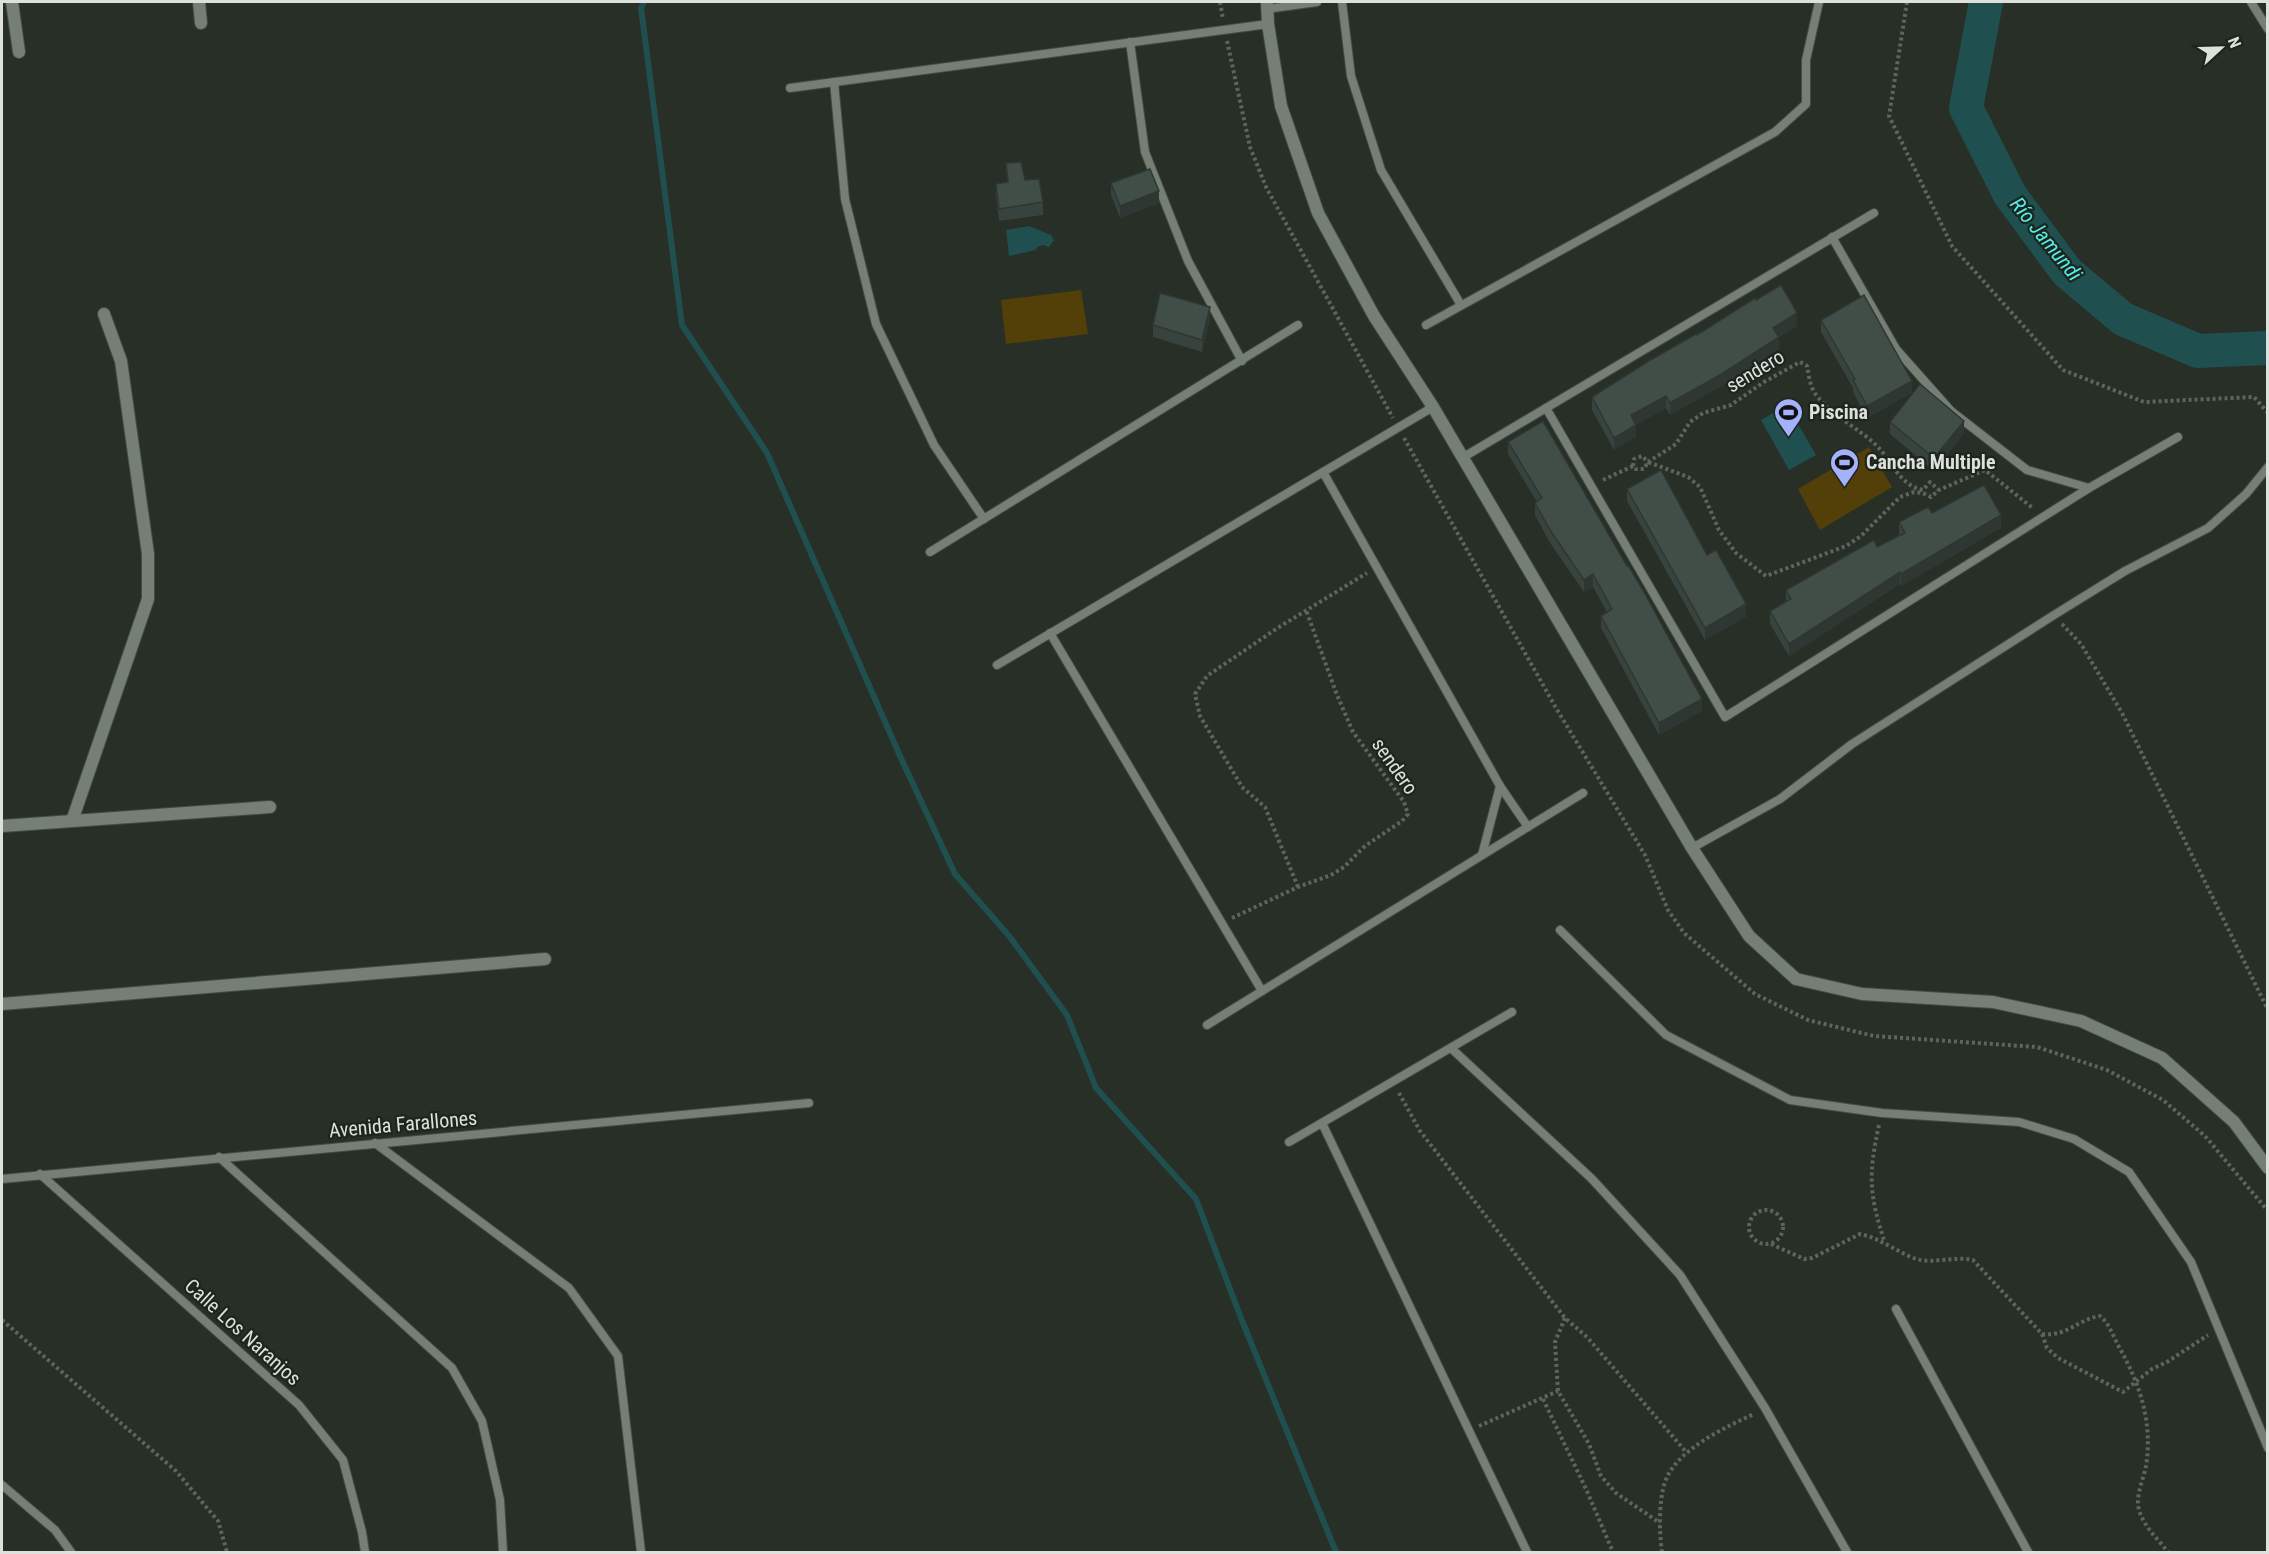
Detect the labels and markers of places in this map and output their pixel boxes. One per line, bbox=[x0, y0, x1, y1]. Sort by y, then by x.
sports icon: Piscina bbox=[1772, 396, 1804, 438]
place label: Piscina bbox=[1809, 400, 1868, 424]
sports icon: Cancha Multiple bbox=[1829, 446, 1861, 488]
place label: Cancha Multiple bbox=[1866, 450, 1995, 474]

